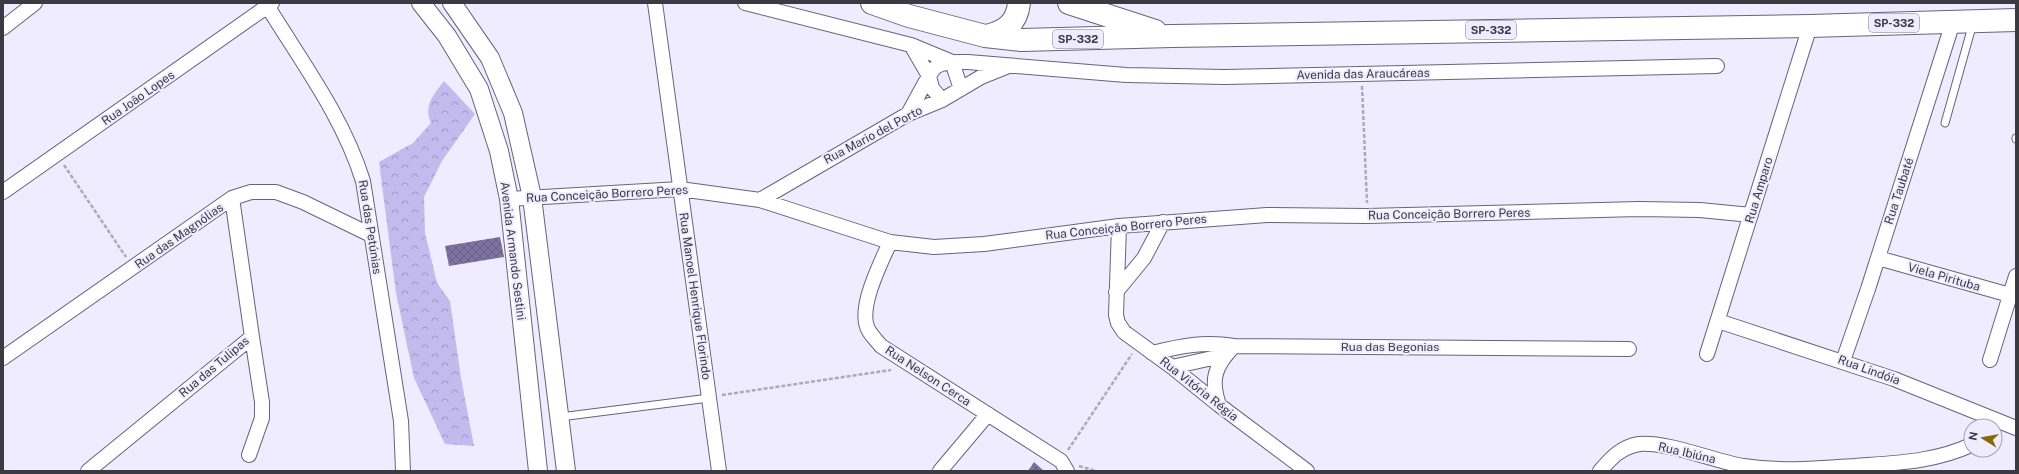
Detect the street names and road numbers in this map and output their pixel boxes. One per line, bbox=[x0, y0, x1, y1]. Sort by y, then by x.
road number: SP-332 bbox=[1869, 14, 1919, 32]
road number: SP-332 bbox=[1466, 21, 1516, 39]
road number: SP-332 bbox=[1053, 30, 1103, 48]
street label: Avenida das Araucáreas bbox=[1296, 66, 1430, 82]
street label: Rua João Lopes bbox=[99, 68, 177, 128]
street label: Rua Mario del Porto bbox=[821, 103, 925, 167]
street label: Rua Amparo bbox=[1742, 155, 1776, 225]
street label: Rua Taubaté bbox=[1882, 156, 1916, 226]
street label: Rua das Petúnias bbox=[356, 179, 384, 275]
street label: Avenida Armando Sestini bbox=[498, 181, 528, 321]
street label: Rua Conceição Borrero Peres bbox=[526, 183, 688, 205]
street label: Rua das Magnólias bbox=[132, 200, 226, 272]
street label: Rua Conceição Borrero Peres bbox=[1368, 206, 1530, 222]
street label: Rua Manoel Henrique Florindo bbox=[676, 211, 714, 381]
street label: Rua Conceição Borrero Peres bbox=[1045, 212, 1207, 242]
street label: Viela Pirituba bbox=[1906, 260, 1982, 294]
street label: Rua das Tulipas bbox=[176, 334, 252, 400]
street label: Rua das Begonias bbox=[1341, 340, 1439, 354]
street label: Rua Nelson Cerca bbox=[883, 343, 973, 409]
street label: Rua Lindóia bbox=[1836, 352, 1902, 388]
street label: Rua Vitória Régia bbox=[1157, 354, 1241, 424]
street label: Rua Ibiúna bbox=[1657, 440, 1717, 466]

